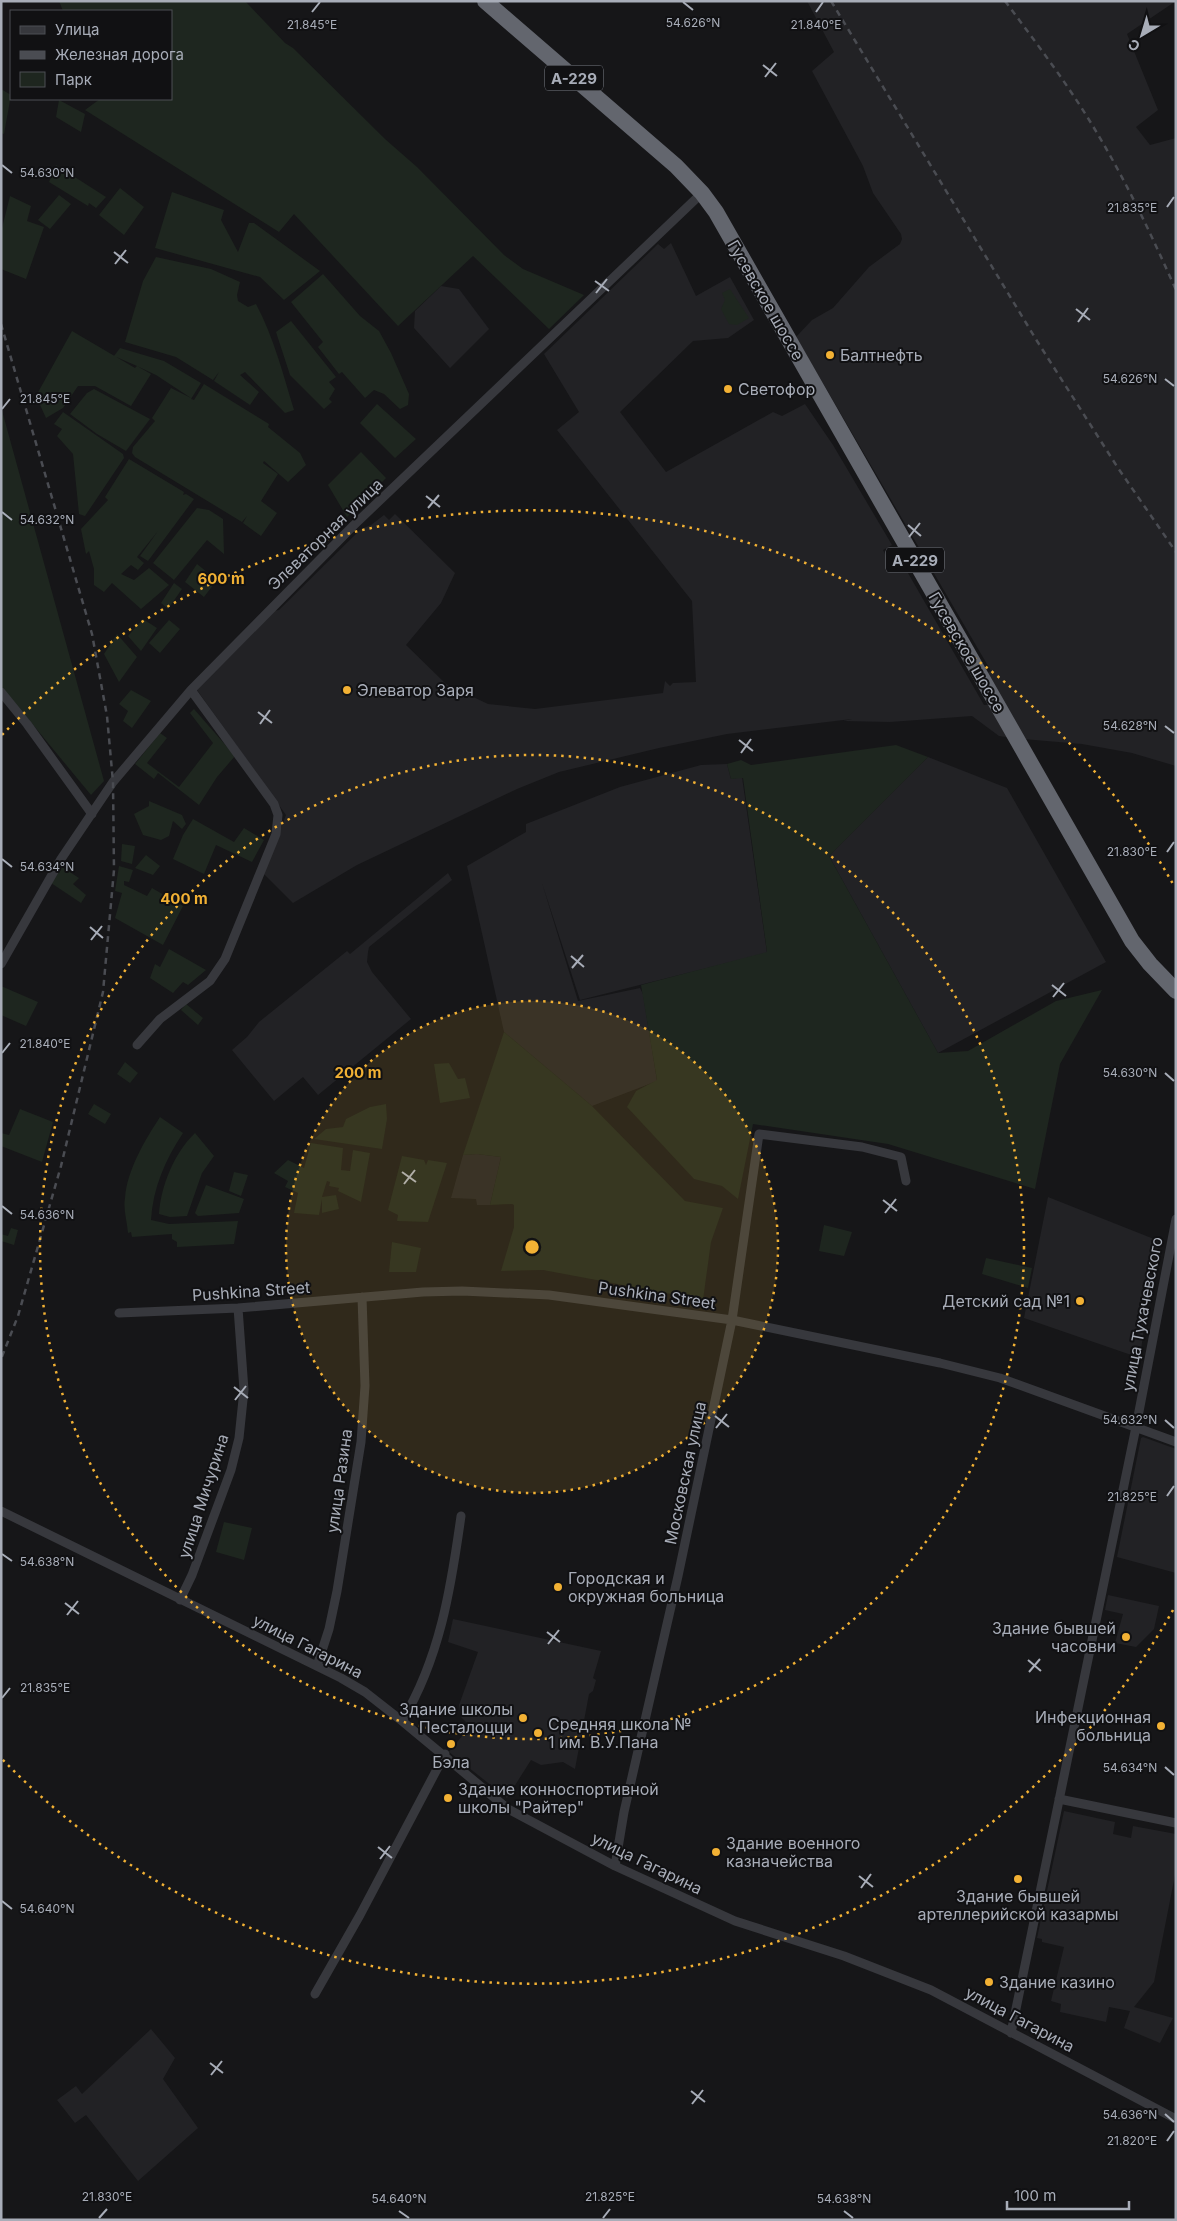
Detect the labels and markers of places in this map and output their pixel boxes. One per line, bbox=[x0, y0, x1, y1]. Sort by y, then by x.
place label: Балтнефть bbox=[840, 345, 923, 365]
marker: Балтнефть bbox=[824, 349, 836, 361]
place label: Светофор bbox=[738, 379, 815, 399]
marker: Светофор bbox=[722, 383, 734, 395]
place label: Элеватор Заря bbox=[357, 680, 474, 700]
marker: Элеватор Заря bbox=[341, 684, 353, 696]
centre of rings bbox=[523, 1238, 541, 1256]
place label: Детский сад №1 bbox=[942, 1291, 1070, 1311]
marker: Детский сад №1 bbox=[1074, 1295, 1086, 1307]
place label: Городская и окружная больница bbox=[568, 1568, 724, 1606]
marker: Городская и окружная больница bbox=[552, 1581, 564, 1593]
place label: Здание бывшей часовни bbox=[992, 1618, 1116, 1656]
marker: Здание бывшей часовни bbox=[1120, 1631, 1132, 1643]
place label: Здание школы Песталоцци bbox=[399, 1699, 513, 1737]
place label: Инфекционная больница bbox=[1035, 1707, 1151, 1745]
marker: Здание школы Песталоцци bbox=[517, 1712, 529, 1724]
place label: Средняя школа № 1 им. В.У.Пана bbox=[548, 1714, 692, 1752]
marker: Инфекционная больница bbox=[1155, 1720, 1167, 1732]
marker: Средняя школа № 1 им. В.У.Пана bbox=[532, 1727, 544, 1739]
marker: Бэла bbox=[445, 1738, 457, 1750]
place label: Бэла bbox=[432, 1752, 470, 1772]
place label: Здание конноспортивной школы "Райтер" bbox=[458, 1779, 659, 1817]
marker: Здание конноспортивной школы "Райтер" bbox=[442, 1792, 454, 1804]
place label: Здание военного казначейства bbox=[726, 1833, 860, 1871]
marker: Здание военного казначейства bbox=[710, 1846, 722, 1858]
marker: Здание бывшей артеллерийской казармы bbox=[1012, 1873, 1024, 1885]
place label: Здание бывшей артеллерийской казармы bbox=[917, 1886, 1119, 1924]
place label: Здание казино bbox=[999, 1972, 1115, 1992]
marker: Здание казино bbox=[983, 1976, 995, 1988]

